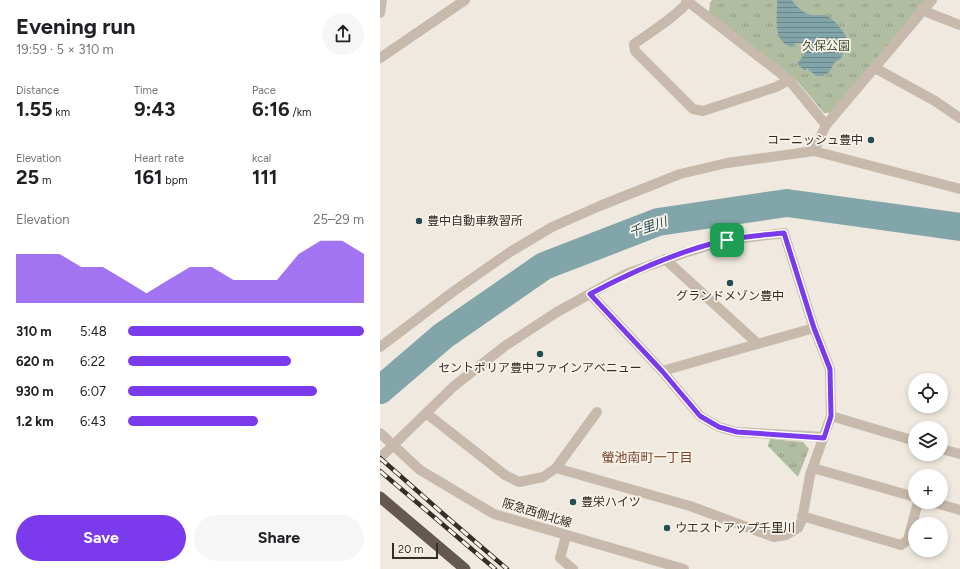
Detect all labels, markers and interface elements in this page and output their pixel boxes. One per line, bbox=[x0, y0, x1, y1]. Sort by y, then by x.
text: Evening run bbox=[16, 13, 136, 40]
button: share bbox=[322, 13, 364, 55]
park label: 久保公園 bbox=[802, 39, 850, 53]
text: 19:59 · 5 × 310 m bbox=[16, 42, 114, 57]
text: Distance bbox=[16, 84, 59, 97]
text: Time bbox=[134, 84, 158, 97]
text: Pace bbox=[252, 84, 276, 97]
text: 1.55 bbox=[16, 97, 53, 121]
text: 9:43 bbox=[134, 97, 175, 121]
text: 6:16 bbox=[252, 97, 290, 121]
text: km bbox=[53, 106, 70, 119]
text: /km bbox=[290, 106, 311, 119]
place label: コーニッシュ豊中 bbox=[767, 133, 863, 147]
marker: コーニッシュ豊中 bbox=[866, 135, 876, 145]
text: Elevation bbox=[16, 152, 61, 165]
text: Heart rate bbox=[134, 152, 184, 165]
text: kcal bbox=[252, 152, 271, 165]
text: 25 bbox=[16, 165, 39, 189]
text: 161 bbox=[134, 165, 162, 189]
text: 111 bbox=[252, 165, 277, 189]
text: m bbox=[39, 174, 51, 187]
text: bpm bbox=[162, 174, 188, 187]
text: Elevation bbox=[16, 212, 69, 227]
text: 25–29 m bbox=[313, 212, 364, 227]
water label: 千里川 bbox=[627, 213, 671, 240]
place label: 豊中自動車教習所 bbox=[427, 214, 523, 228]
marker: 豊中自動車教習所 bbox=[414, 216, 424, 226]
pin bbox=[710, 223, 744, 257]
icon: arrive bbox=[716, 229, 738, 251]
marker: グランドメゾン豊中 bbox=[725, 278, 735, 288]
place label: グランドメゾン豊中 bbox=[676, 289, 784, 303]
text: 310 m bbox=[16, 324, 52, 339]
text: 5:48 bbox=[80, 324, 107, 339]
marker: セントポリア豊中ファインアベニュー bbox=[535, 349, 545, 359]
text: 620 m bbox=[16, 354, 54, 369]
text: 6:22 bbox=[80, 354, 105, 369]
place label: セントポリア豊中ファインアベニュー bbox=[438, 361, 642, 375]
map controls bbox=[908, 373, 948, 557]
button: locate bbox=[908, 373, 948, 413]
text: 930 m bbox=[16, 384, 54, 399]
text: 6:07 bbox=[80, 384, 106, 399]
text: 1.2 km bbox=[16, 414, 54, 429]
text: 6:43 bbox=[80, 414, 106, 429]
button: layers bbox=[908, 421, 948, 461]
district label: 螢池南町一丁目 bbox=[601, 450, 693, 465]
button: + bbox=[908, 469, 948, 509]
place label: 豊栄ハイツ bbox=[581, 495, 641, 509]
street label: 阪急西側北線 bbox=[501, 496, 573, 530]
marker: 豊栄ハイツ bbox=[568, 497, 578, 507]
button: Save bbox=[16, 515, 186, 561]
button: Share bbox=[194, 515, 364, 561]
button: − bbox=[908, 517, 948, 557]
place label: ウエストアップ千里川 bbox=[675, 521, 795, 535]
marker: ウエストアップ千里川 bbox=[662, 523, 672, 533]
scale bar bbox=[392, 541, 438, 560]
text: 20 m bbox=[398, 543, 423, 556]

